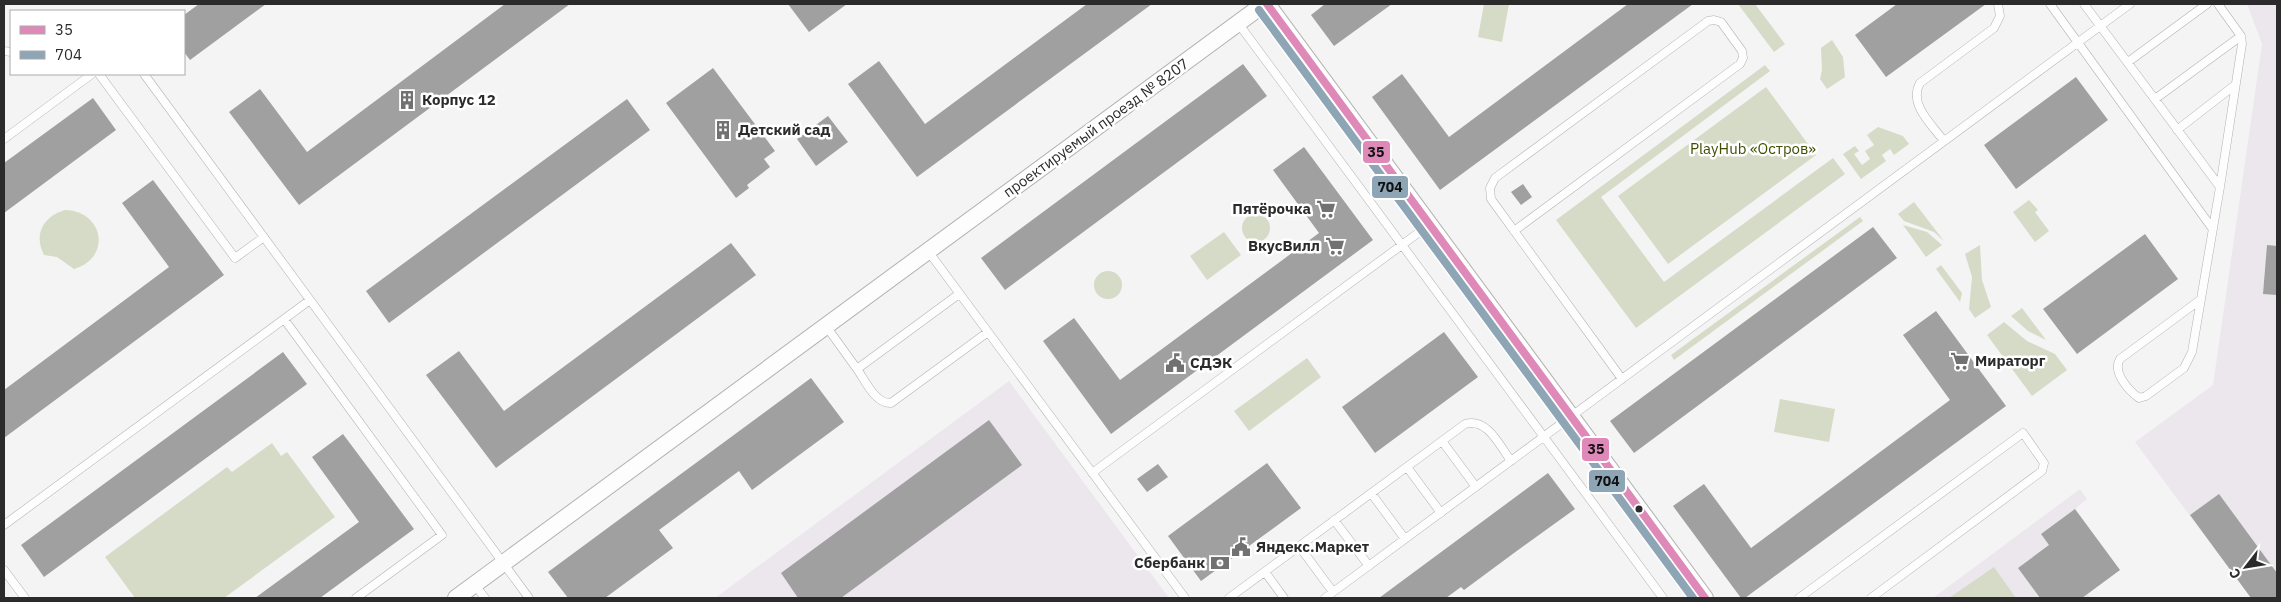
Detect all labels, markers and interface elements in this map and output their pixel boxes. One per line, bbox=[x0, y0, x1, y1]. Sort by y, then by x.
legend bbox=[10, 10, 185, 75]
text: 35 bbox=[55, 20, 73, 39]
text: 704 bbox=[55, 45, 82, 64]
street label: проектируемый проезд № 8207 bbox=[999, 54, 1192, 201]
building icon: Корпус 12 bbox=[396, 89, 418, 111]
place label: Корпус 12 bbox=[422, 90, 496, 109]
building icon: Детский сад bbox=[712, 119, 734, 141]
place label: Детский сад bbox=[738, 120, 831, 139]
park label: PlayHub «Остров» bbox=[1690, 139, 1816, 158]
line badge: 35 bbox=[1362, 140, 1391, 164]
text: 35 bbox=[1368, 143, 1384, 161]
line badge: 704 bbox=[1371, 175, 1409, 199]
text: 704 bbox=[1377, 178, 1403, 196]
supermarket icon: Пятёрочка bbox=[1315, 198, 1337, 220]
place label: Пятёрочка bbox=[1232, 199, 1311, 218]
supermarket icon: ВкусВилл bbox=[1324, 235, 1346, 257]
place label: ВкусВилл bbox=[1248, 236, 1320, 255]
supermarket icon: Мираторг bbox=[1949, 350, 1971, 372]
place label: Мираторг bbox=[1975, 351, 2046, 370]
public building icon: СДЭК bbox=[1164, 352, 1186, 374]
place label: СДЭК bbox=[1190, 353, 1232, 372]
line badge: 35 bbox=[1581, 437, 1610, 462]
text: 35 bbox=[1588, 440, 1604, 458]
line badge: 704 bbox=[1588, 469, 1626, 493]
text: 704 bbox=[1594, 472, 1620, 490]
unlabelled marker bbox=[1634, 504, 1644, 514]
public building icon: Яндекс.Маркет bbox=[1230, 536, 1252, 558]
place label: Яндекс.Маркет bbox=[1256, 537, 1370, 556]
north arrow bbox=[2221, 542, 2271, 592]
bank icon: Сбербанк bbox=[1209, 552, 1231, 574]
place label: Сбербанк bbox=[1134, 553, 1205, 572]
text: С bbox=[2225, 565, 2245, 582]

